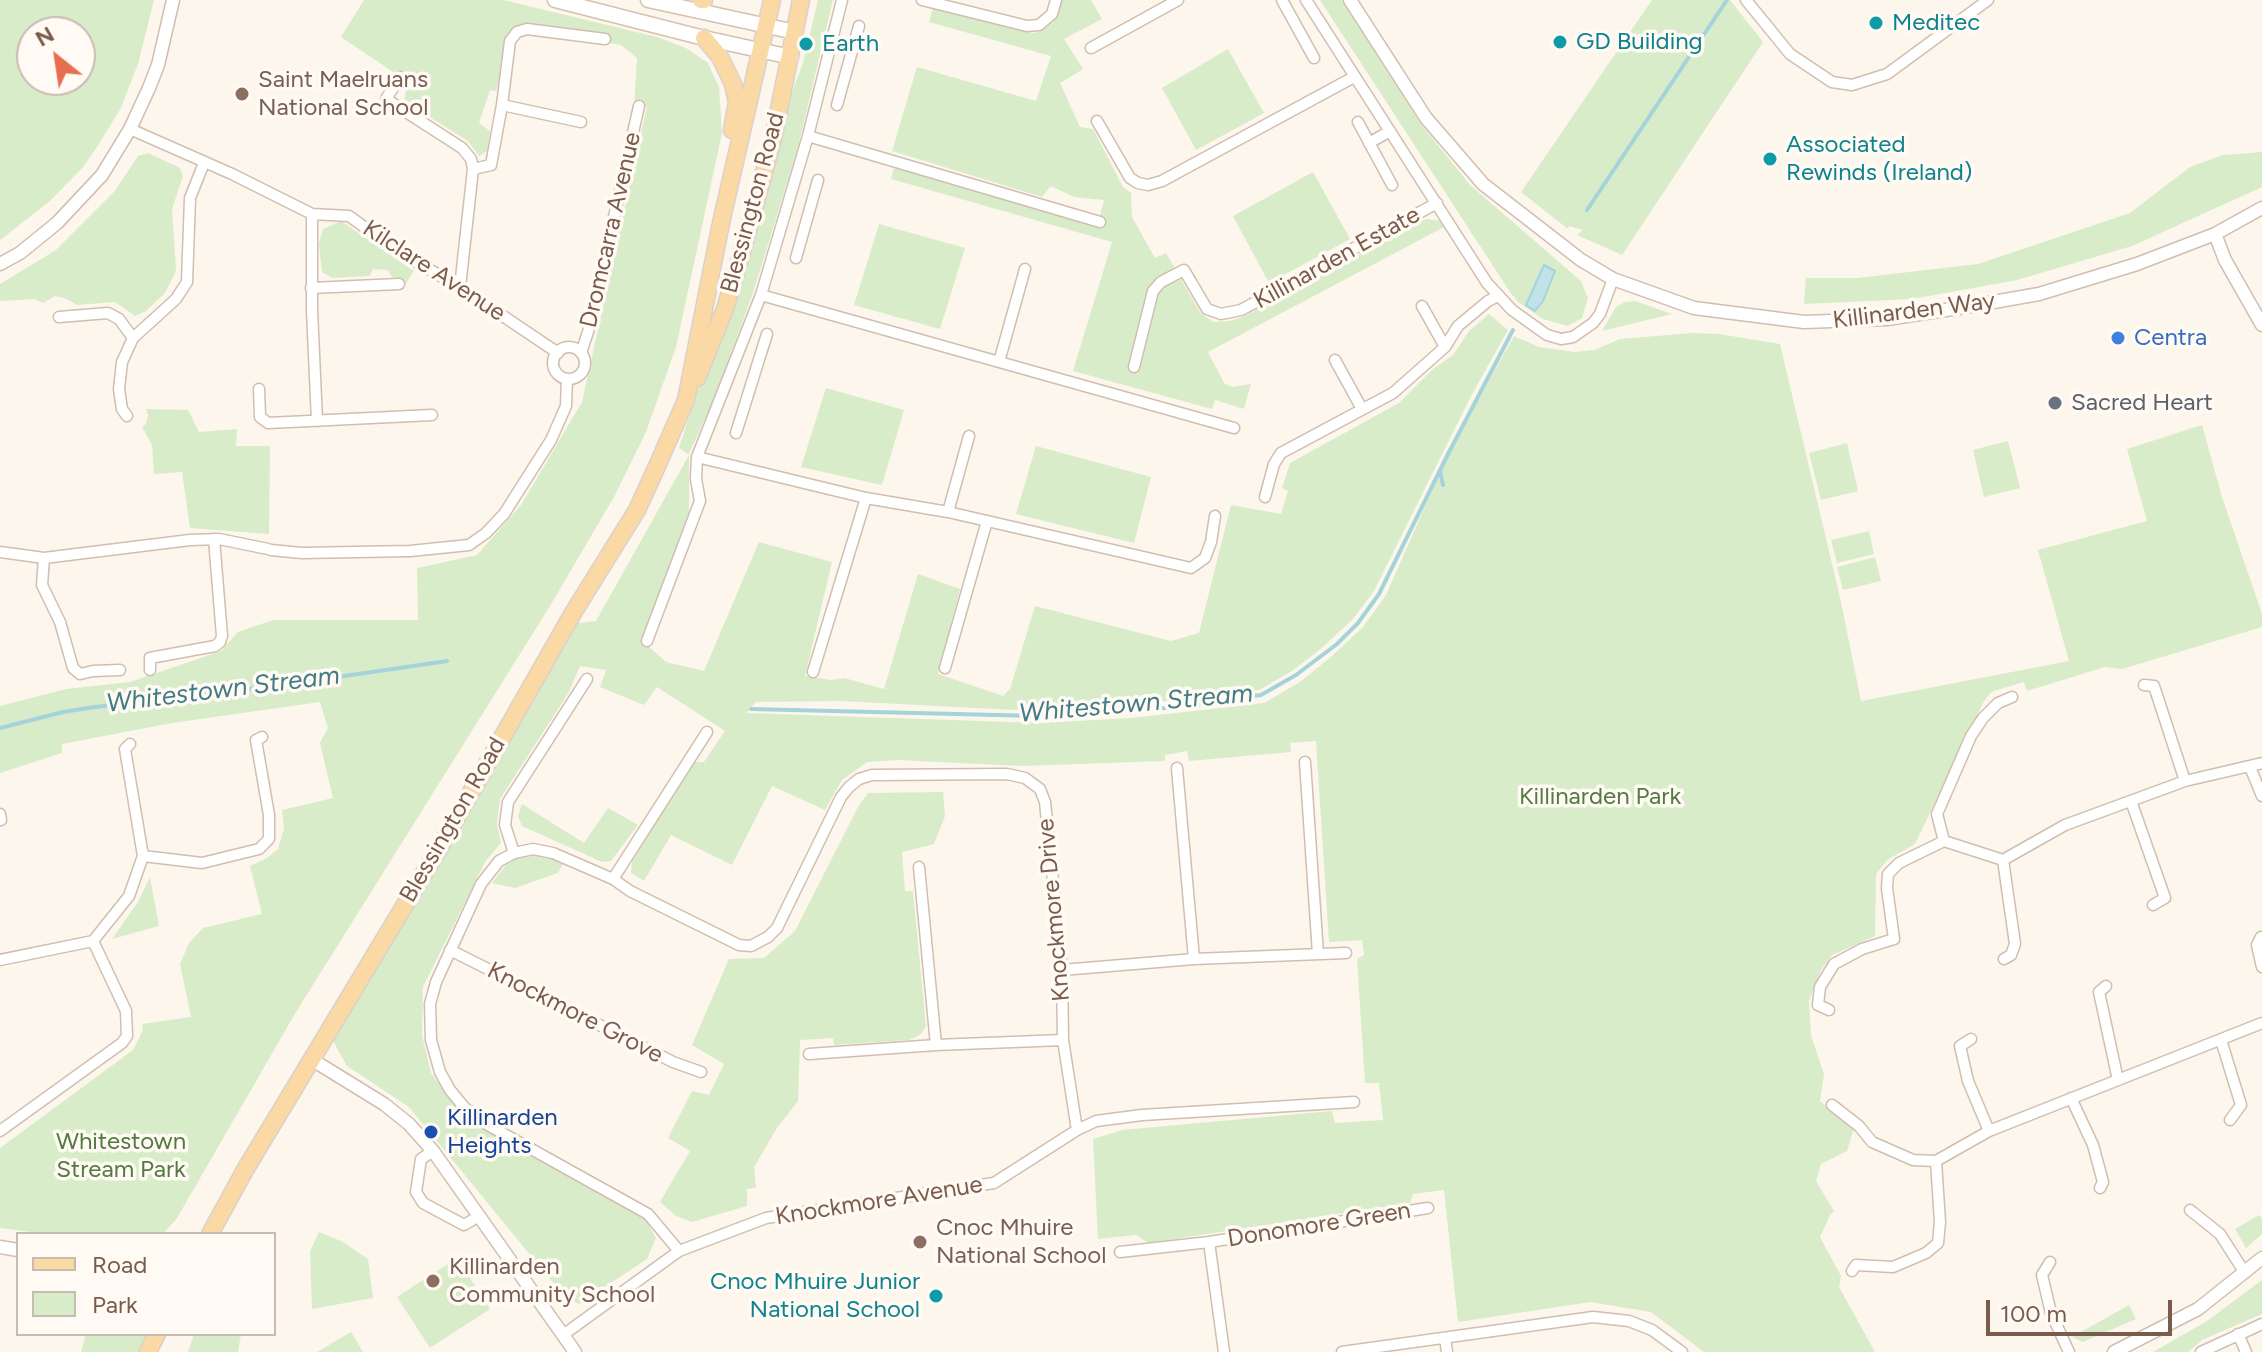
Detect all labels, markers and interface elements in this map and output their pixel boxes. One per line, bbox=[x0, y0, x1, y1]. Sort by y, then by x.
place label: Meditec bbox=[1892, 9, 1980, 37]
marker: Meditec bbox=[1867, 14, 1885, 32]
north arrow bbox=[16, 16, 96, 96]
text: N bbox=[31, 21, 59, 52]
place label: GD Building bbox=[1576, 28, 1703, 56]
place label: Earth bbox=[822, 30, 879, 58]
marker: GD Building bbox=[1551, 33, 1569, 51]
marker: Earth bbox=[797, 35, 815, 53]
place label: Saint Maelruans National School bbox=[258, 66, 428, 122]
marker: Saint Maelruans National School bbox=[233, 85, 251, 103]
street label: Blessington Road bbox=[715, 109, 791, 297]
street label: Dromcarra Avenue bbox=[575, 129, 647, 331]
place label: Associated Rewinds (Ireland) bbox=[1786, 131, 1972, 187]
marker: Associated Rewinds (Ireland) bbox=[1761, 150, 1779, 168]
street label: Killinarden Estate bbox=[1249, 200, 1425, 316]
street label: Kilclare Avenue bbox=[357, 214, 511, 328]
street label: Killinarden Way bbox=[1831, 287, 1997, 335]
place label: Centra bbox=[2134, 324, 2207, 352]
marker: Centra bbox=[2109, 329, 2127, 347]
place label: Sacred Heart bbox=[2071, 389, 2213, 417]
marker: Sacred Heart bbox=[2046, 394, 2064, 412]
water label: Whitestown Stream bbox=[105, 660, 341, 720]
water label: Whitestown Stream bbox=[1018, 678, 1254, 730]
street label: Blessington Road bbox=[394, 732, 512, 908]
park label: Killinarden Park bbox=[1519, 783, 1681, 811]
street label: Knockmore Drive bbox=[1032, 817, 1076, 1003]
street label: Knockmore Grove bbox=[482, 956, 668, 1070]
place label: Killinarden Heights bbox=[447, 1104, 558, 1160]
marker: Killinarden Heights bbox=[422, 1123, 440, 1141]
park label: Whitestown Stream Park bbox=[56, 1128, 186, 1184]
street label: Knockmore Avenue bbox=[773, 1170, 985, 1232]
street label: Donomore Green bbox=[1225, 1196, 1413, 1254]
place label: Cnoc Mhuire National School bbox=[936, 1214, 1106, 1270]
legend bbox=[16, 1232, 276, 1336]
marker: Cnoc Mhuire National School bbox=[911, 1233, 929, 1251]
text: Road bbox=[92, 1250, 147, 1279]
place label: Killinarden Community School bbox=[449, 1253, 655, 1309]
place label: Cnoc Mhuire Junior National School bbox=[710, 1268, 920, 1324]
marker: Killinarden Community School bbox=[424, 1272, 442, 1290]
scale bar bbox=[1990, 1284, 2176, 1334]
marker: Cnoc Mhuire Junior National School bbox=[927, 1287, 945, 1305]
text: Park bbox=[92, 1290, 138, 1319]
text: 100 m bbox=[2000, 1299, 2067, 1328]

